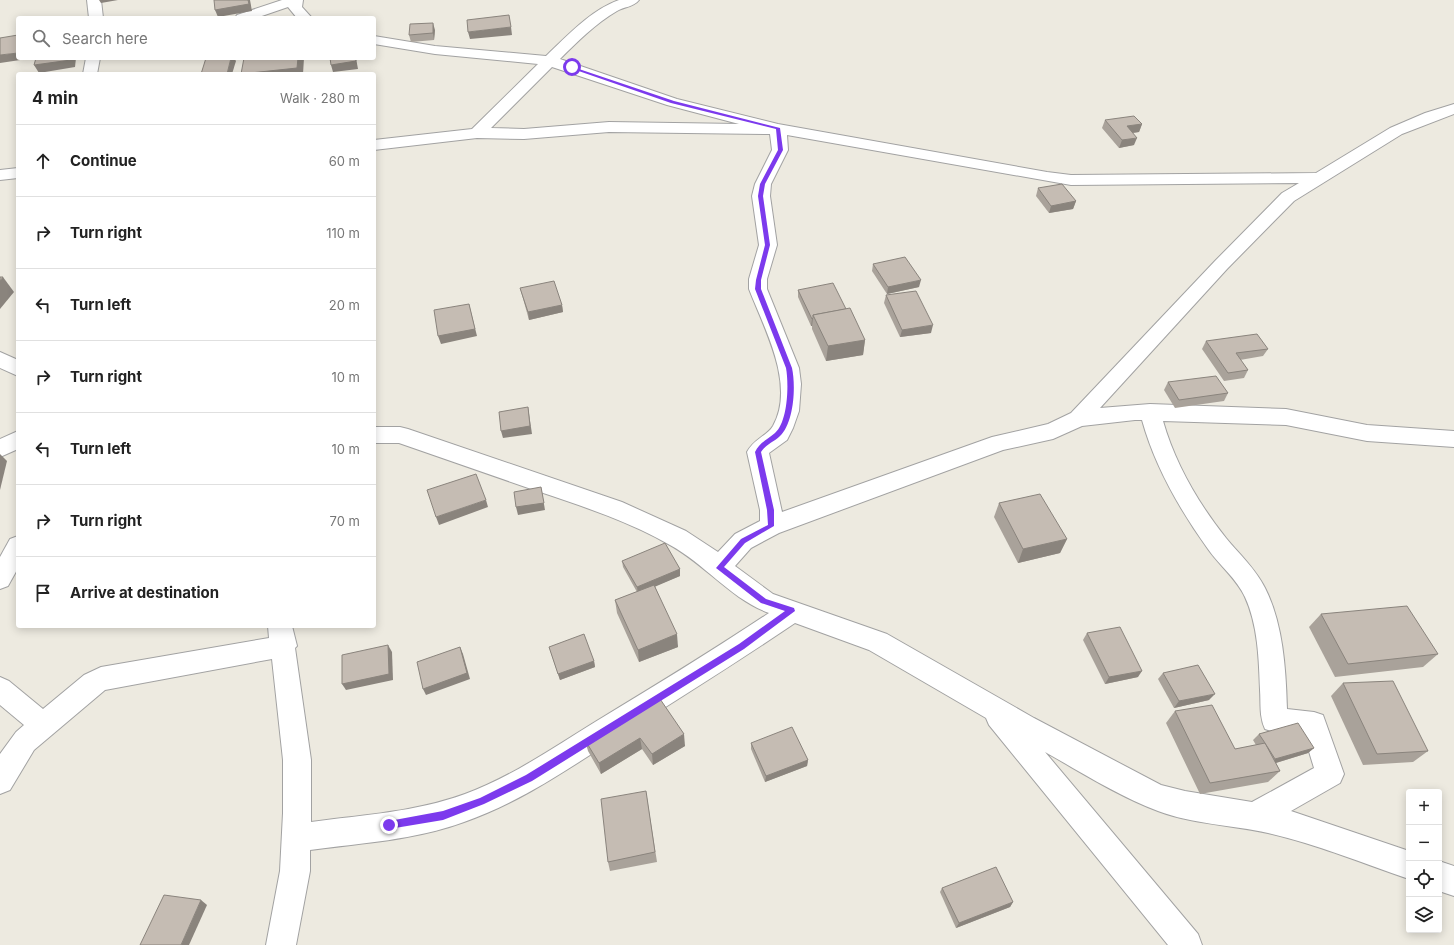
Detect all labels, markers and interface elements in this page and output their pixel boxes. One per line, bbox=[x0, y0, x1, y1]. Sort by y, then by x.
search box bbox=[16, 16, 376, 60]
icon: search bbox=[30, 27, 52, 49]
text: Search here bbox=[62, 29, 148, 48]
route start bbox=[563, 58, 581, 76]
text: 4 min bbox=[32, 88, 78, 108]
text: Walk · 280 m bbox=[280, 90, 360, 106]
icon: ahead bbox=[32, 150, 54, 172]
text: Continue bbox=[70, 151, 137, 170]
text: 60 m bbox=[329, 153, 360, 169]
icon: right bbox=[32, 222, 54, 244]
text: Turn right bbox=[70, 223, 142, 242]
text: 110 m bbox=[326, 225, 360, 241]
icon: left bbox=[32, 294, 54, 316]
text: Turn left bbox=[70, 295, 131, 314]
text: 20 m bbox=[329, 297, 360, 313]
icon: right bbox=[32, 366, 54, 388]
text: Turn right bbox=[70, 367, 142, 386]
text: 10 m bbox=[331, 369, 360, 385]
icon: left bbox=[32, 438, 54, 460]
text: Turn left bbox=[70, 439, 131, 458]
text: 10 m bbox=[331, 441, 360, 457]
icon: right bbox=[32, 510, 54, 532]
text: Turn right bbox=[70, 511, 142, 530]
text: 70 m bbox=[330, 513, 360, 529]
icon: arrive bbox=[32, 582, 54, 604]
text: Arrive at destination bbox=[70, 583, 219, 602]
map controls bbox=[1406, 789, 1442, 933]
button: + bbox=[1406, 789, 1442, 825]
route end bbox=[380, 816, 398, 834]
button: − bbox=[1406, 825, 1442, 861]
button: locate bbox=[1406, 861, 1442, 897]
button: layers bbox=[1406, 897, 1442, 933]

